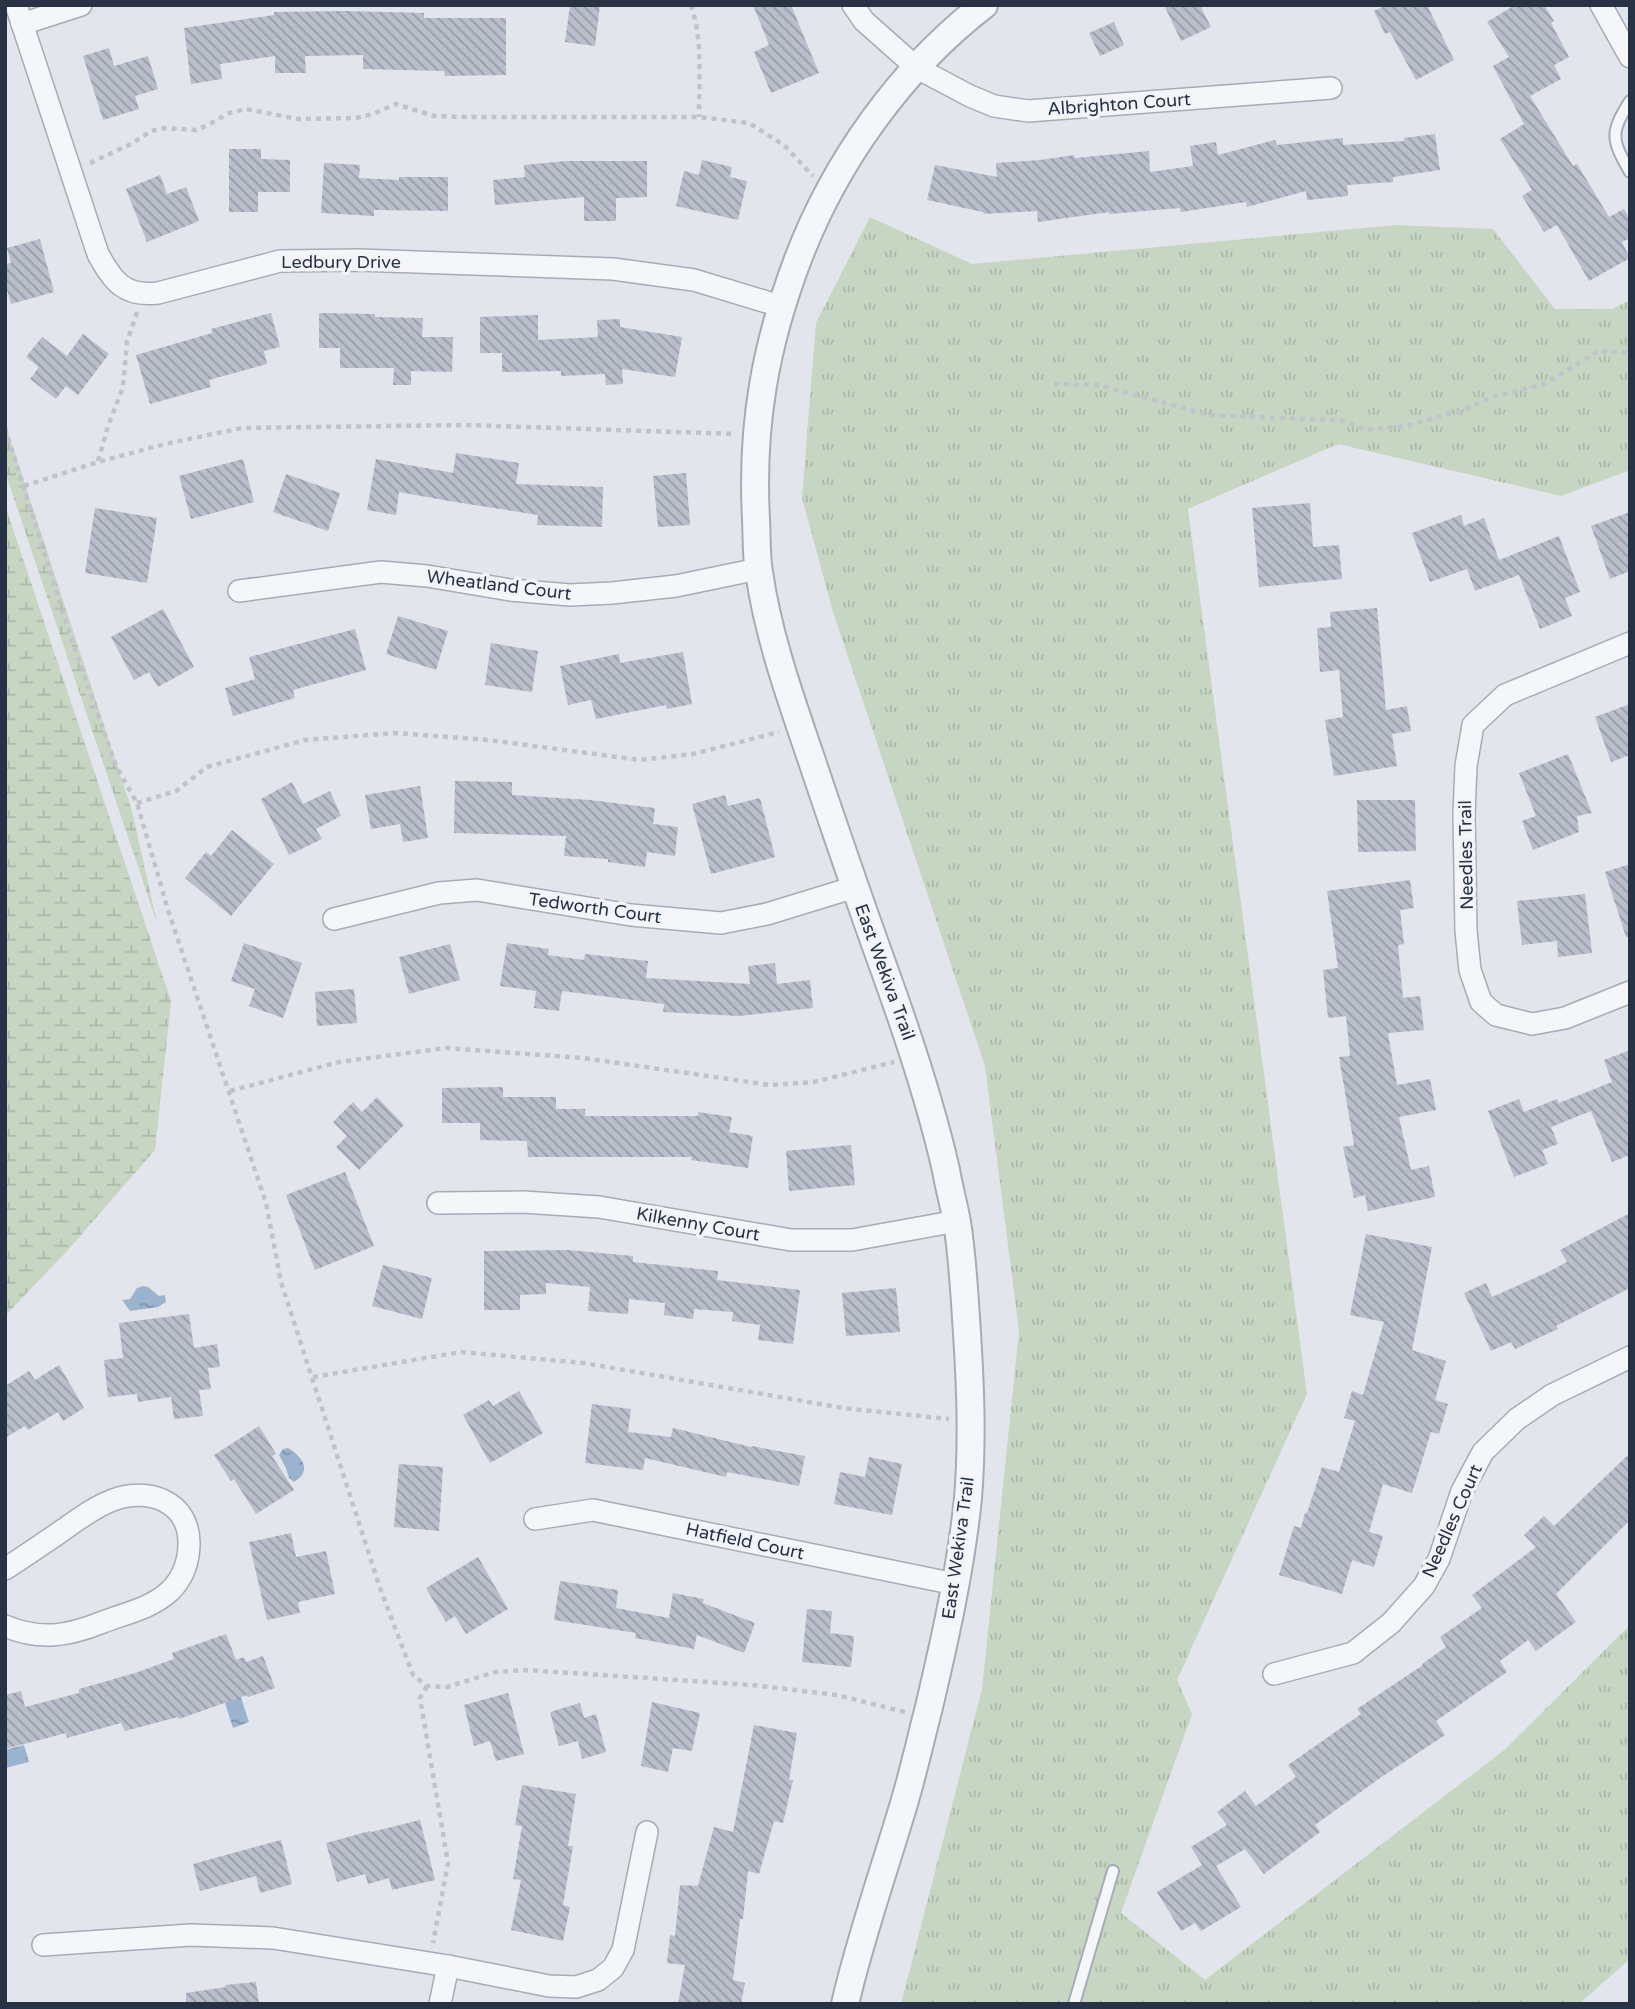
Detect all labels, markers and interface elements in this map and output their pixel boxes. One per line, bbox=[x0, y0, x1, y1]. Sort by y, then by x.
street label: Albrighton Court bbox=[1046, 88, 1192, 120]
street label: Ledbury Drive bbox=[281, 251, 401, 273]
street label: Wheatland Court bbox=[425, 565, 573, 605]
street label: Needles Trail bbox=[1454, 800, 1478, 910]
street label: Tedworth Court bbox=[527, 888, 663, 928]
street label: East Wekiva Trail bbox=[850, 901, 920, 1043]
street label: Kilkenny Court bbox=[635, 1202, 762, 1246]
street label: Needles Court bbox=[1417, 1461, 1487, 1581]
street label: East Wekiva Trail bbox=[937, 1475, 979, 1621]
street label: Hatfield Court bbox=[684, 1518, 806, 1564]

